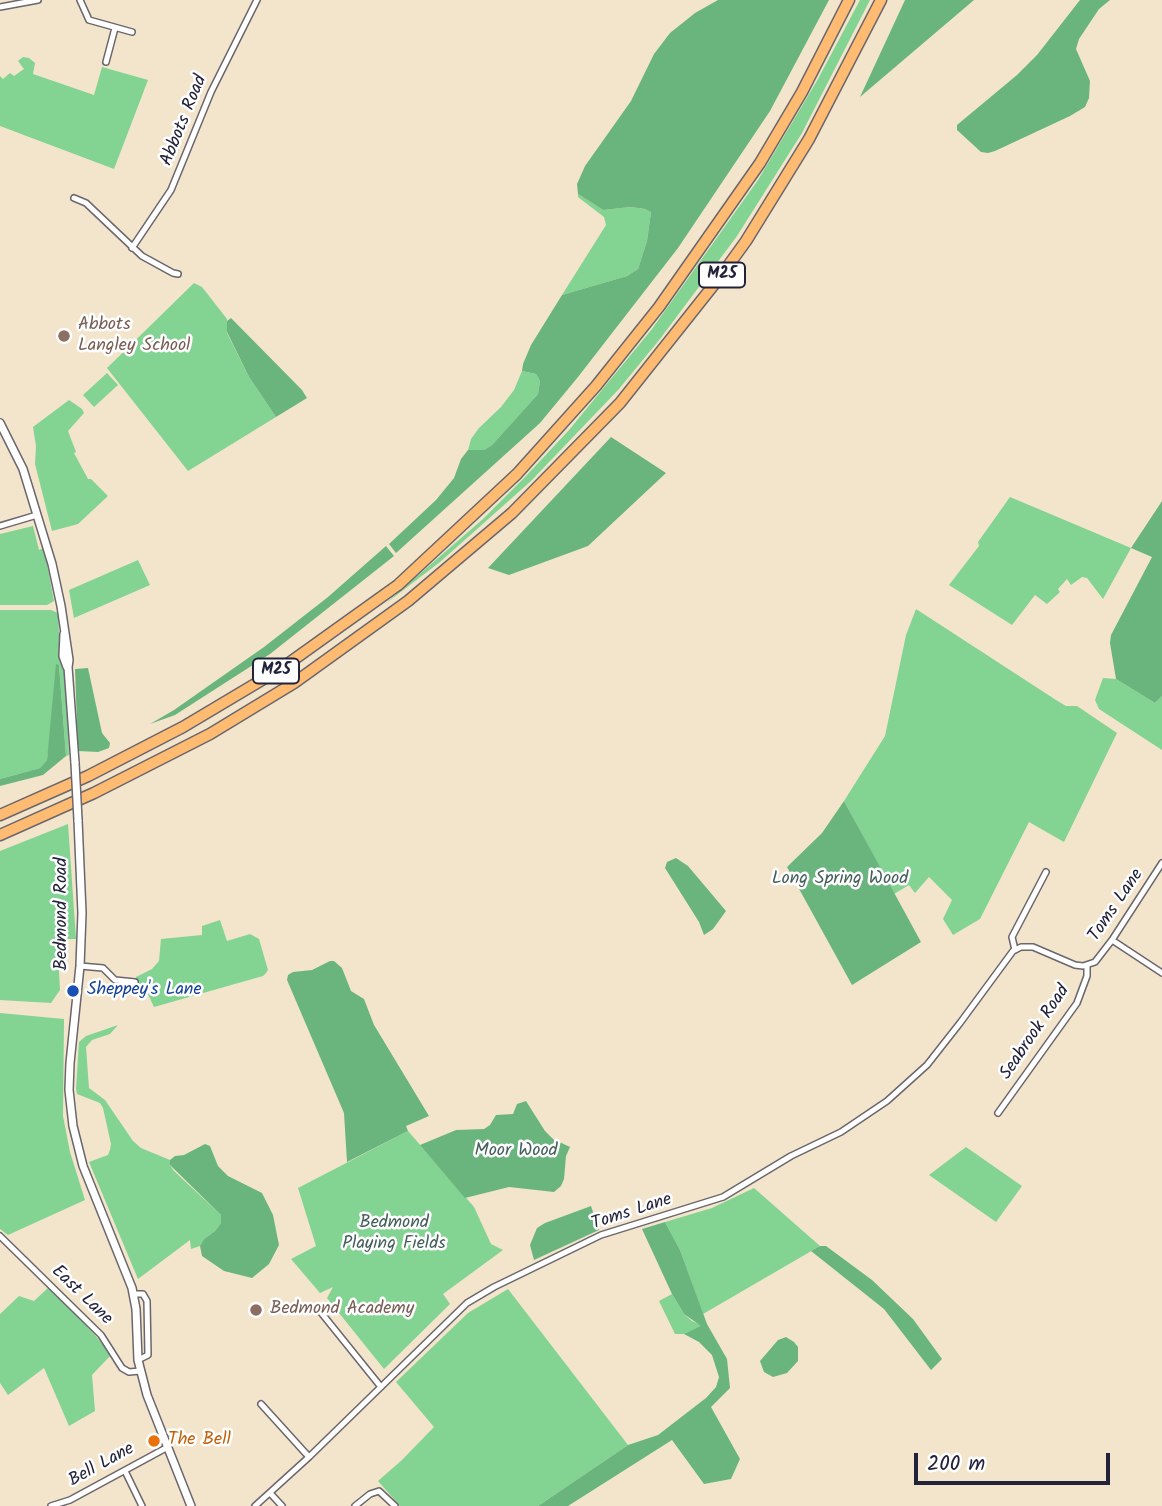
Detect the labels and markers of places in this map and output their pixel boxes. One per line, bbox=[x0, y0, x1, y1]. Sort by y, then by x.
place label: Abbots Langley School bbox=[78, 315, 191, 358]
marker: Abbots Langley School bbox=[56, 328, 72, 344]
place label: Sheppey's Lane bbox=[87, 980, 202, 1002]
marker: Sheppey's Lane bbox=[65, 983, 81, 999]
place label: Bedmond Academy bbox=[270, 1299, 414, 1321]
marker: Bedmond Academy bbox=[248, 1302, 264, 1318]
place label: The Bell bbox=[168, 1430, 231, 1452]
marker: The Bell bbox=[146, 1433, 162, 1449]

